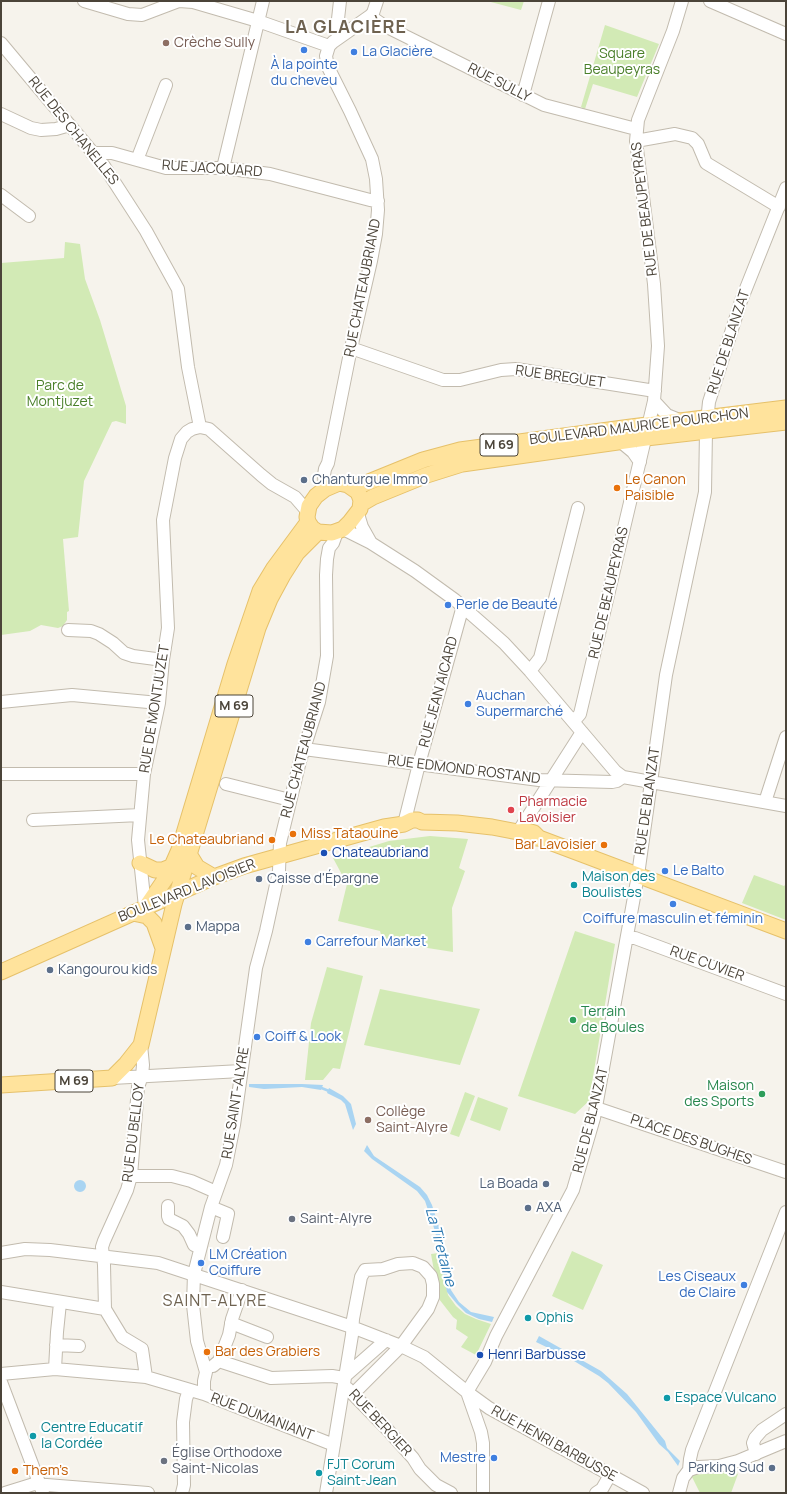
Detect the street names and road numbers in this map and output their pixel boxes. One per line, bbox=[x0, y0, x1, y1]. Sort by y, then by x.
street label: RUE SULLY bbox=[465, 60, 533, 106]
street label: RUE DES CHANELLES bbox=[24, 73, 122, 189]
street label: RUE DE BEAUPEYRAS bbox=[628, 141, 662, 277]
street label: RUE JACQUARD bbox=[161, 157, 263, 181]
street label: RUE CHATEAUBRIAND bbox=[341, 218, 385, 358]
street label: RUE DE BLANZAT bbox=[704, 288, 754, 396]
street label: RUE BREGUET bbox=[514, 362, 606, 392]
street label: BOULEVARD MAURICE POURCHON bbox=[529, 405, 749, 449]
road number: M 69 bbox=[480, 434, 518, 456]
street label: RUE DE BEAUPEYRAS bbox=[586, 525, 632, 661]
street label: RUE JEAN AICARD bbox=[416, 635, 462, 749]
street label: RUE DE MONTJUZET bbox=[137, 644, 173, 774]
street label: RUE CHATEAUBRIAND bbox=[278, 680, 330, 820]
road number: M 69 bbox=[215, 695, 253, 717]
street label: RUE DE BLANZAT bbox=[632, 746, 664, 856]
street label: RUE EDMOND ROSTAND bbox=[387, 752, 541, 788]
street label: BOULEVARD LAVOISIER bbox=[116, 856, 258, 926]
street label: RUE CUVIER bbox=[668, 943, 746, 985]
street label: RUE SAINT-ALYRE bbox=[219, 1046, 253, 1160]
street label: RUE DE BLANZAT bbox=[570, 1065, 612, 1175]
road number: M 69 bbox=[55, 1070, 93, 1092]
street label: RUE DU BELLOY bbox=[120, 1083, 148, 1183]
street label: PLACE DES BUGHES bbox=[628, 1111, 754, 1169]
street label: RUE BERGIER bbox=[345, 1386, 415, 1460]
street label: RUE DUMANIANT bbox=[208, 1390, 316, 1444]
street label: RUE HENRI BARBUSSE bbox=[488, 1402, 620, 1486]

